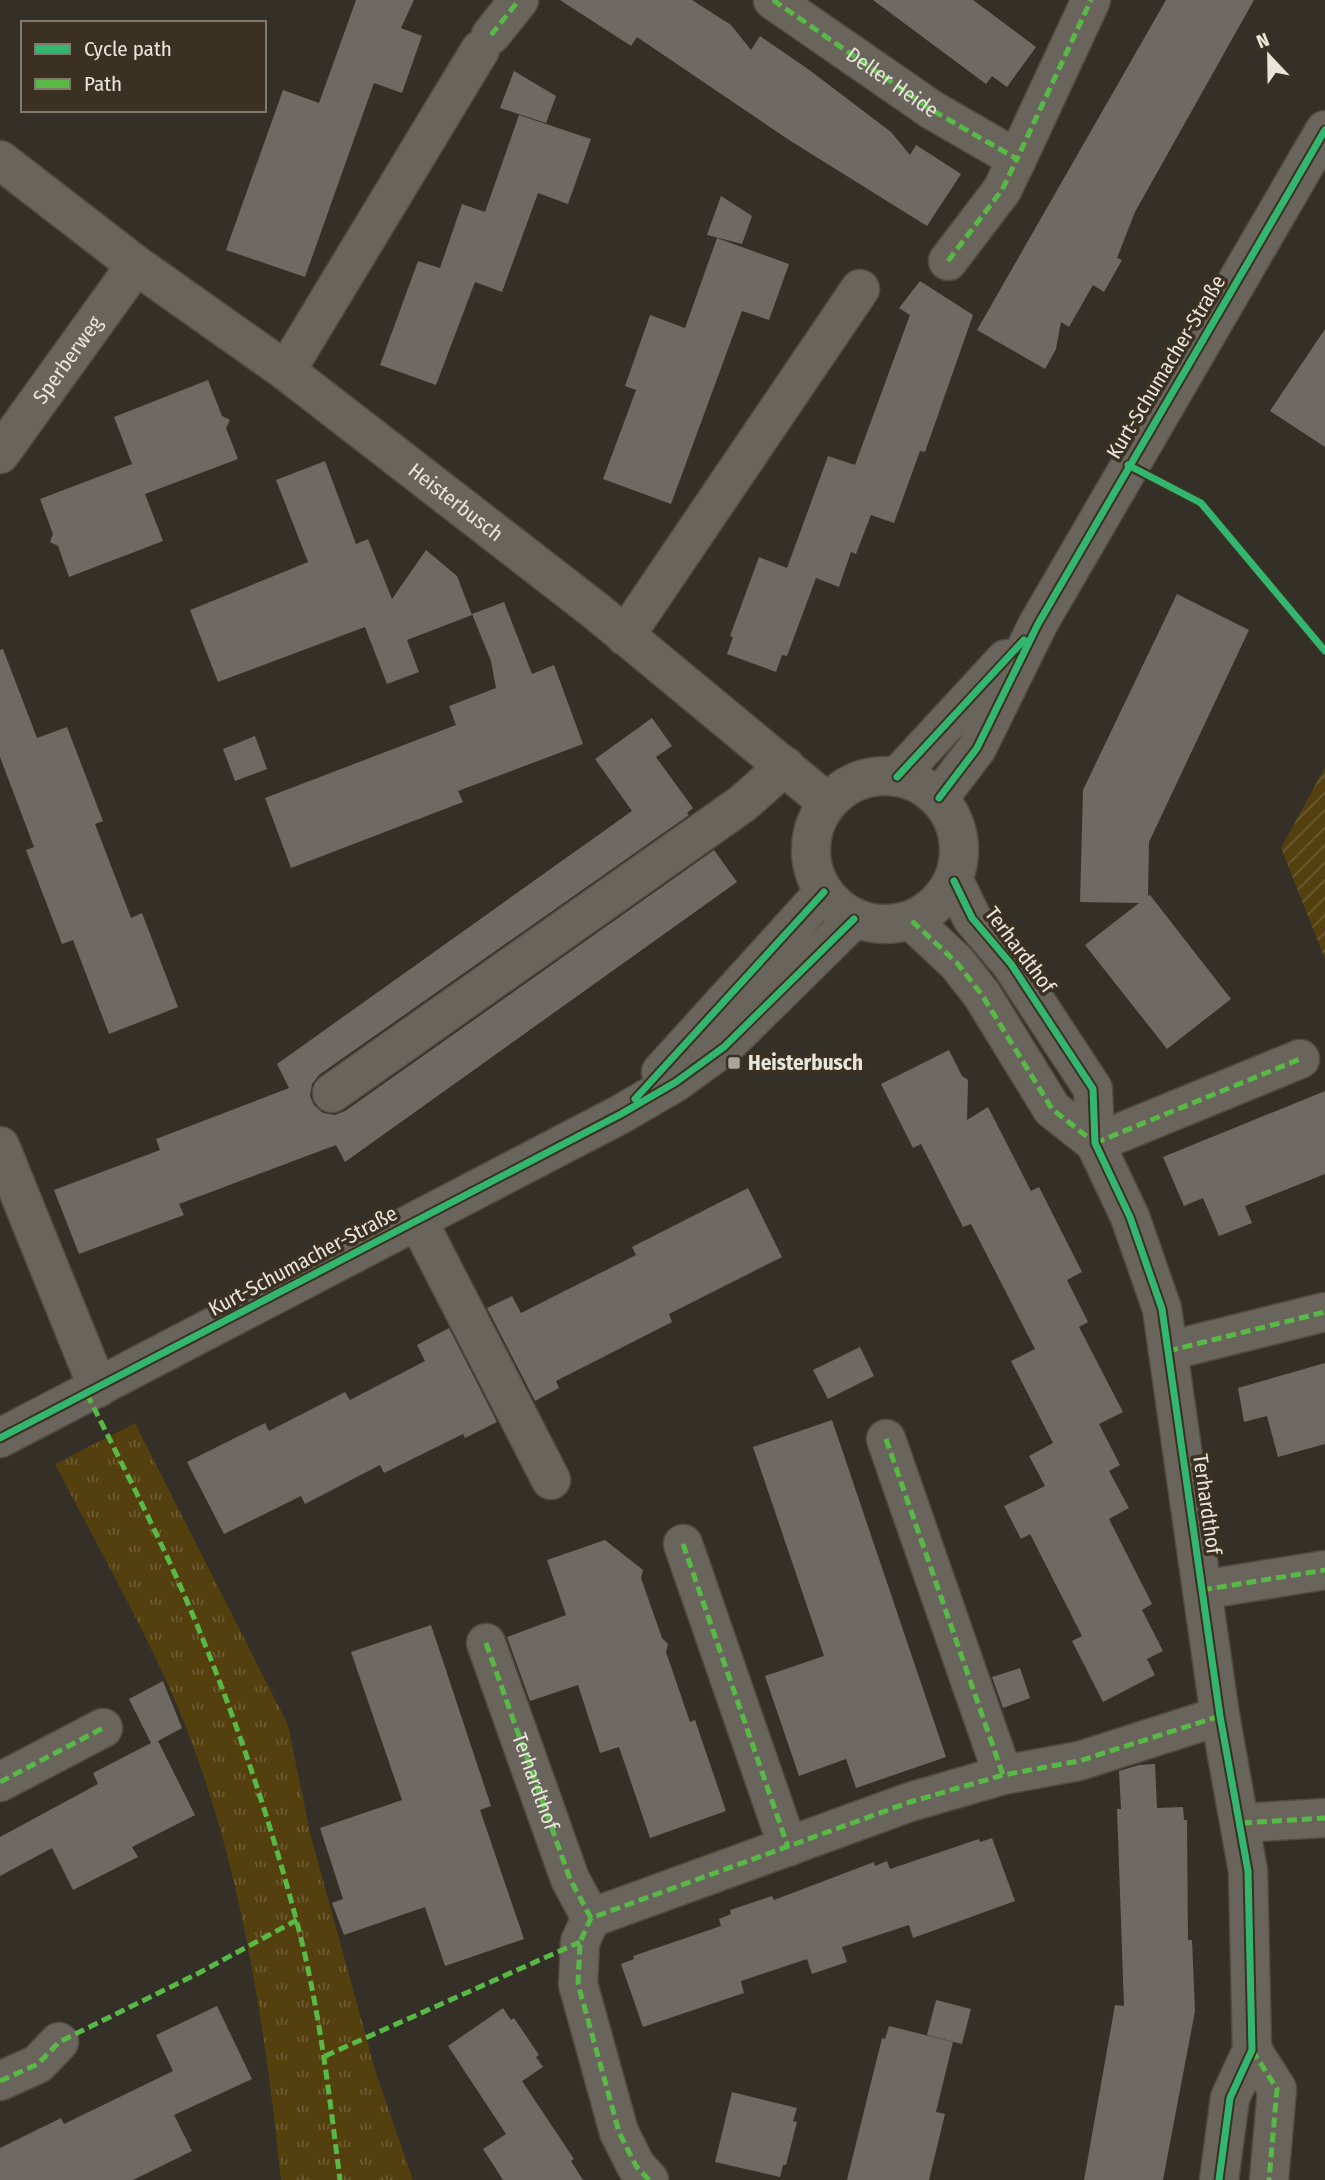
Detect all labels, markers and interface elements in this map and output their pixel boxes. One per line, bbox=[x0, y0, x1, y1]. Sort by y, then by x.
legend bbox=[21, 21, 266, 112]
north arrow bbox=[1234, 21, 1304, 91]
text: N bbox=[1253, 28, 1272, 53]
text: Cycle path bbox=[84, 36, 172, 62]
street label: Deller Heide bbox=[841, 42, 943, 123]
text: Path bbox=[84, 71, 122, 97]
street label: Kurt-Schumacher-Straße bbox=[1101, 270, 1231, 464]
street label: Sperberweg bbox=[27, 311, 108, 409]
street label: Heisterbusch bbox=[403, 457, 508, 547]
street label: Terhardthof bbox=[979, 902, 1062, 999]
place label: Heisterbusch bbox=[748, 1050, 863, 1076]
marker: Heisterbusch bbox=[726, 1055, 742, 1071]
street label: Kurt-Schumacher-Straße bbox=[204, 1200, 402, 1322]
street label: Terhardthof bbox=[1187, 1452, 1227, 1557]
street label: Terhardthof bbox=[506, 1729, 565, 1835]

